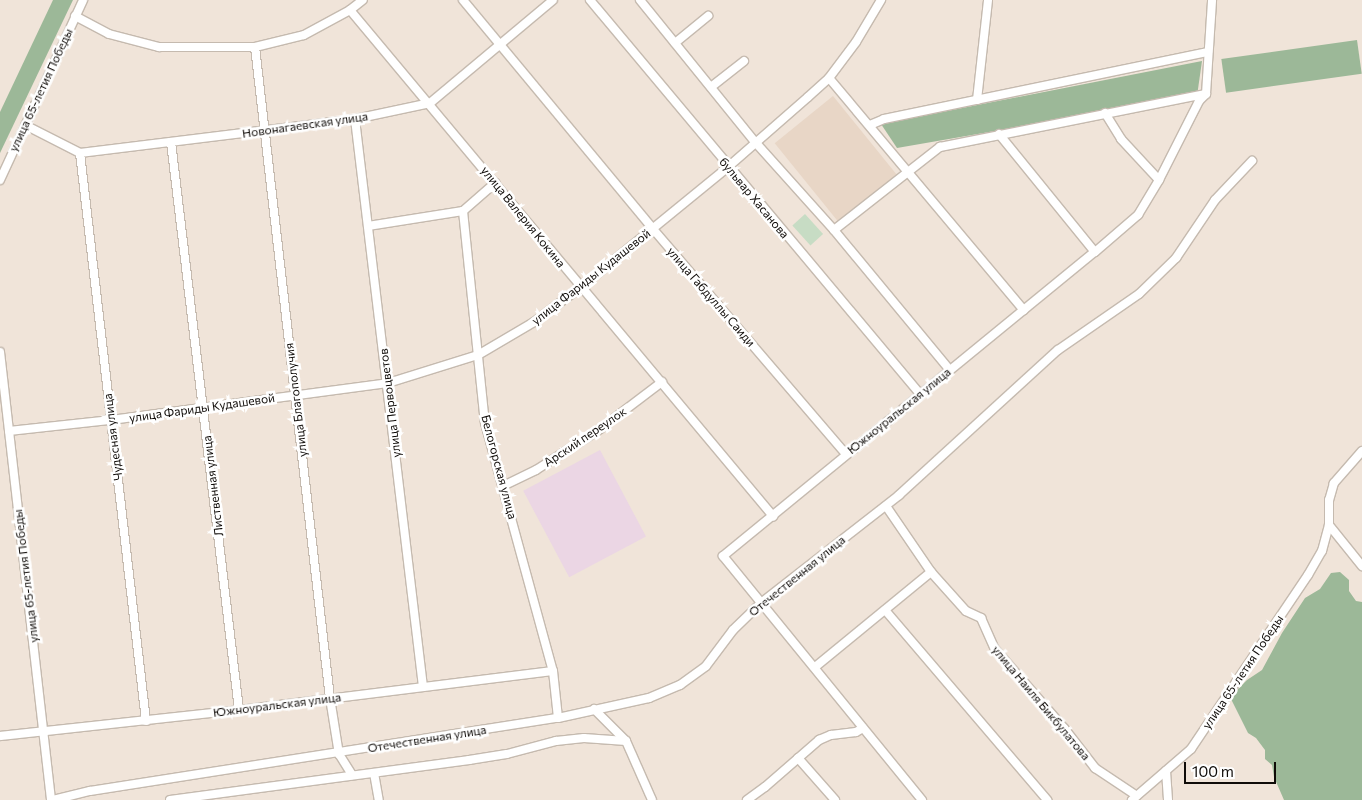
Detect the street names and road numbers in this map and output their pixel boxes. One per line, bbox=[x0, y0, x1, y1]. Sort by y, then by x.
street label: улица 65-летия Победы bbox=[6, 26, 76, 154]
street label: Новонагаевская улица bbox=[241, 109, 369, 141]
street label: бульвар Хасанова bbox=[716, 155, 792, 241]
street label: улица Валерия Кокина bbox=[478, 164, 568, 270]
street label: улица Фариды Кудашевой bbox=[529, 226, 653, 328]
street label: улица Габдуллы Саиди bbox=[664, 244, 758, 350]
street label: улица Благополучия bbox=[282, 342, 310, 458]
street label: улица Первоцветов bbox=[376, 348, 404, 458]
street label: Южноуральская улица bbox=[844, 365, 954, 457]
street label: улица Фариды Кудашевой bbox=[128, 391, 276, 425]
street label: Чудесная улица bbox=[101, 393, 125, 481]
street label: Арский переулок bbox=[541, 404, 629, 470]
street label: Белогорская улица bbox=[478, 413, 520, 521]
street label: Лиственная улица bbox=[200, 435, 226, 537]
street label: улица 65-летия Победы bbox=[11, 509, 41, 643]
street label: Отечественная улица bbox=[746, 533, 848, 619]
street label: улица 65-летия Победы bbox=[1200, 612, 1286, 732]
street label: улица Наиля Бикбулатова bbox=[989, 643, 1093, 763]
street label: Южноуральская улица bbox=[212, 690, 342, 720]
street label: Отечественная улица bbox=[367, 723, 487, 755]

